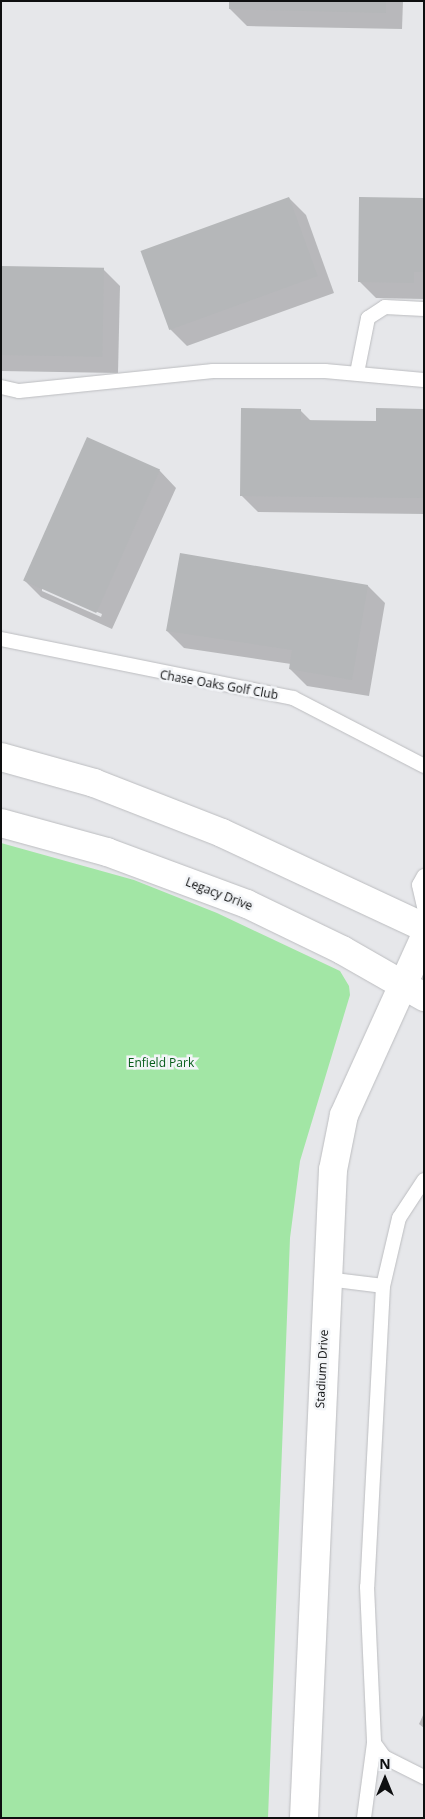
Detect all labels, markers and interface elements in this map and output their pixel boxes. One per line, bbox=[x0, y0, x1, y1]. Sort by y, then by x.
street label: Chase Oaks Golf Club bbox=[159, 668, 279, 702]
street label: Legacy Drive bbox=[184, 875, 254, 913]
park label: Enfield Park bbox=[128, 1056, 194, 1070]
street label: Stadium Drive bbox=[313, 1329, 331, 1409]
north arrow bbox=[360, 1754, 410, 1804]
text: N bbox=[379, 1754, 391, 1773]

